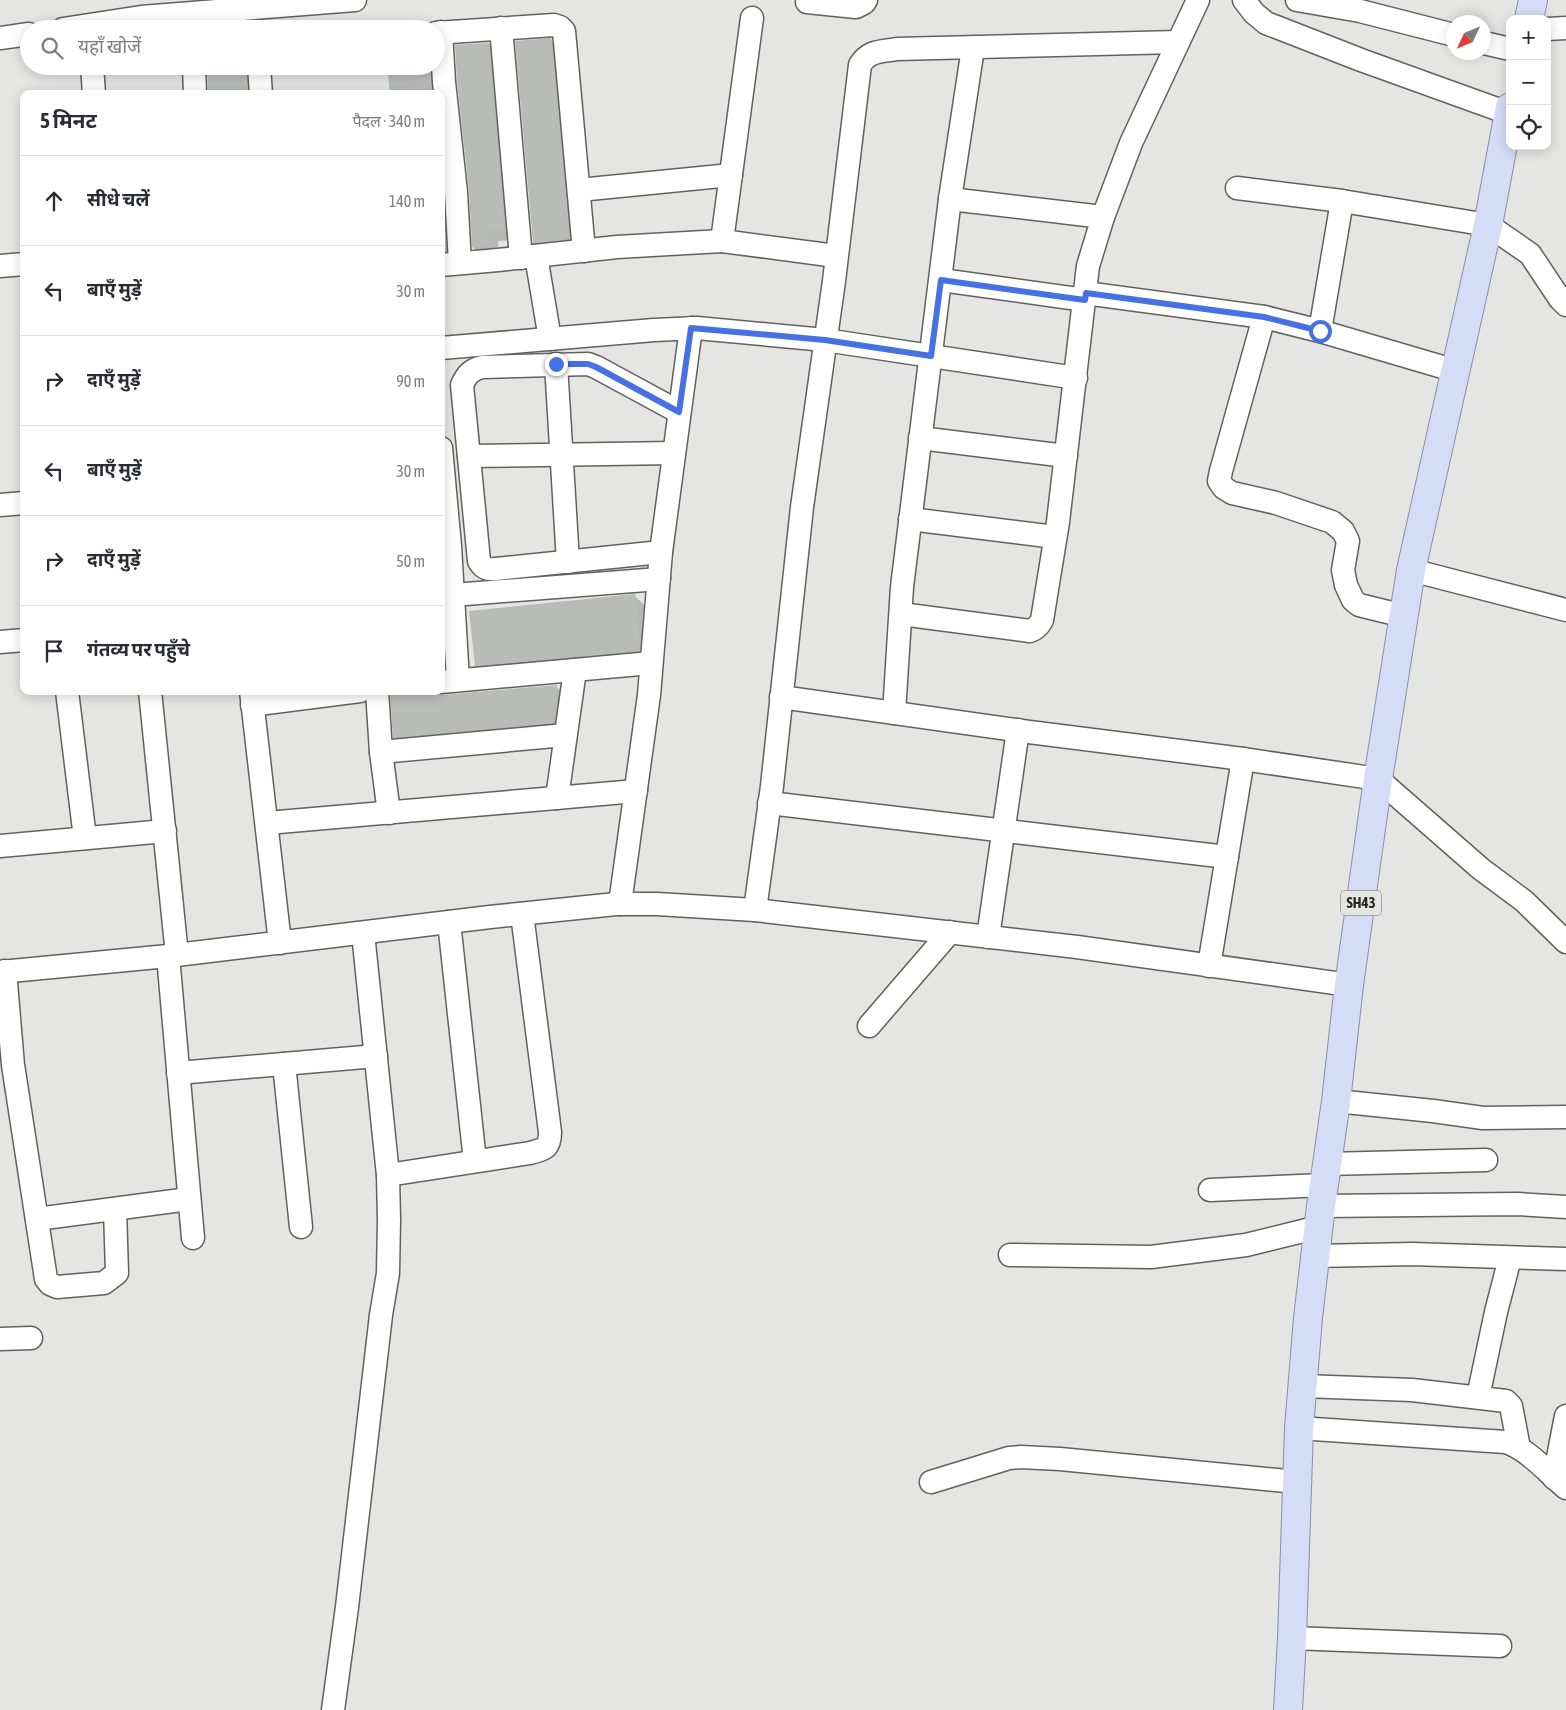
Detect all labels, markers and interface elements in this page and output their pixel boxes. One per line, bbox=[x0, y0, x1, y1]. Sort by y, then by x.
north arrow bbox=[1446, 15, 1491, 60]
map controls bbox=[1506, 15, 1551, 150]
button: + bbox=[1506, 15, 1551, 60]
search box bbox=[20, 20, 445, 75]
icon: search bbox=[38, 34, 66, 62]
text: यहाँ खोजें bbox=[78, 35, 141, 57]
button: − bbox=[1506, 60, 1551, 105]
button: locate bbox=[1506, 105, 1551, 150]
text: 5 मिनट bbox=[40, 108, 97, 132]
text: पैदल · 340 m bbox=[352, 112, 425, 130]
icon: ahead bbox=[40, 187, 68, 215]
text: सीधे चलें bbox=[87, 188, 150, 210]
text: 140 m bbox=[389, 192, 425, 210]
icon: left bbox=[40, 277, 68, 305]
text: बाएँ मुड़ें bbox=[87, 278, 142, 300]
text: 30 m bbox=[396, 282, 425, 300]
route start bbox=[1309, 320, 1332, 343]
route end bbox=[545, 353, 568, 376]
icon: right bbox=[40, 367, 68, 395]
text: दाएँ मुड़ें bbox=[87, 368, 141, 390]
text: 90 m bbox=[396, 372, 425, 390]
icon: left bbox=[40, 457, 68, 485]
text: बाएँ मुड़ें bbox=[87, 458, 142, 480]
text: 30 m bbox=[396, 462, 425, 480]
icon: right bbox=[40, 547, 68, 575]
text: दाएँ मुड़ें bbox=[87, 548, 141, 570]
text: 50 m bbox=[396, 552, 425, 570]
icon: arrive bbox=[40, 637, 68, 665]
text: गंतव्य पर पहुँचे bbox=[87, 638, 190, 660]
road number: SH43 bbox=[1341, 890, 1381, 916]

